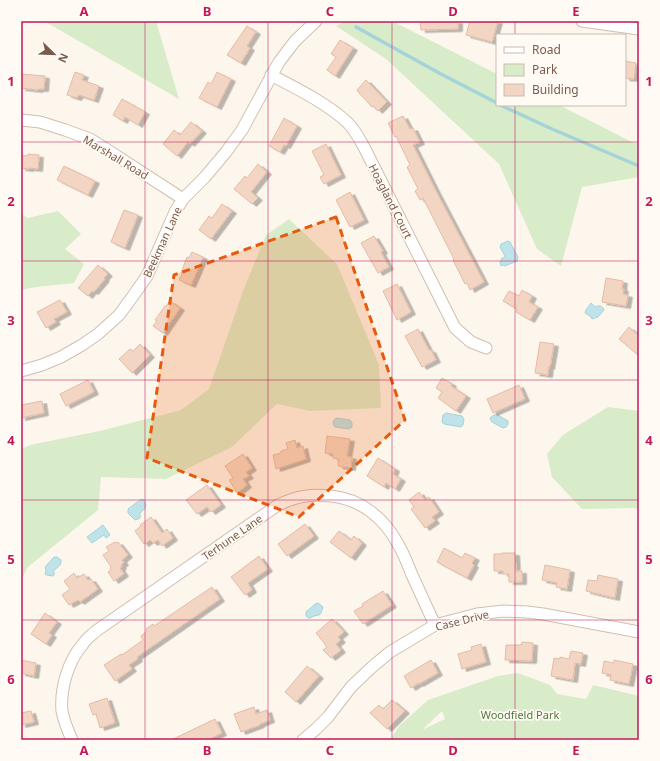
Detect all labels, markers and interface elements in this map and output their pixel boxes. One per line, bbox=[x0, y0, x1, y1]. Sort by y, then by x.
text: A bbox=[80, 2, 89, 20]
text: B bbox=[203, 2, 211, 20]
text: C bbox=[326, 2, 334, 20]
text: D bbox=[448, 2, 458, 20]
text: E bbox=[572, 2, 580, 20]
north arrow bbox=[34, 34, 74, 74]
legend bbox=[496, 34, 626, 106]
text: Road bbox=[532, 41, 561, 58]
text: N bbox=[55, 51, 72, 65]
text: Park bbox=[532, 61, 558, 78]
text: 1 bbox=[7, 72, 15, 90]
text: 1 bbox=[645, 72, 653, 90]
text: Building bbox=[532, 81, 579, 98]
street label: Marshall Road bbox=[80, 132, 152, 182]
street label: Hoagland Court bbox=[366, 161, 416, 241]
text: 2 bbox=[7, 192, 15, 210]
text: 2 bbox=[645, 192, 653, 210]
street label: Beekman Lane bbox=[139, 204, 185, 280]
text: 3 bbox=[7, 311, 15, 329]
text: 3 bbox=[645, 311, 653, 329]
text: 4 bbox=[7, 431, 15, 449]
text: 4 bbox=[645, 431, 653, 449]
street label: Terhune Lane bbox=[199, 511, 265, 563]
text: 5 bbox=[7, 550, 15, 568]
text: 5 bbox=[645, 550, 653, 568]
street label: Case Drive bbox=[434, 606, 490, 634]
text: 6 bbox=[7, 670, 15, 688]
text: 6 bbox=[645, 670, 653, 688]
park label: Woodfield Park bbox=[481, 707, 559, 722]
text: A bbox=[80, 741, 89, 759]
text: B bbox=[203, 741, 211, 759]
text: C bbox=[326, 741, 334, 759]
text: D bbox=[448, 741, 458, 759]
text: E bbox=[572, 741, 580, 759]

